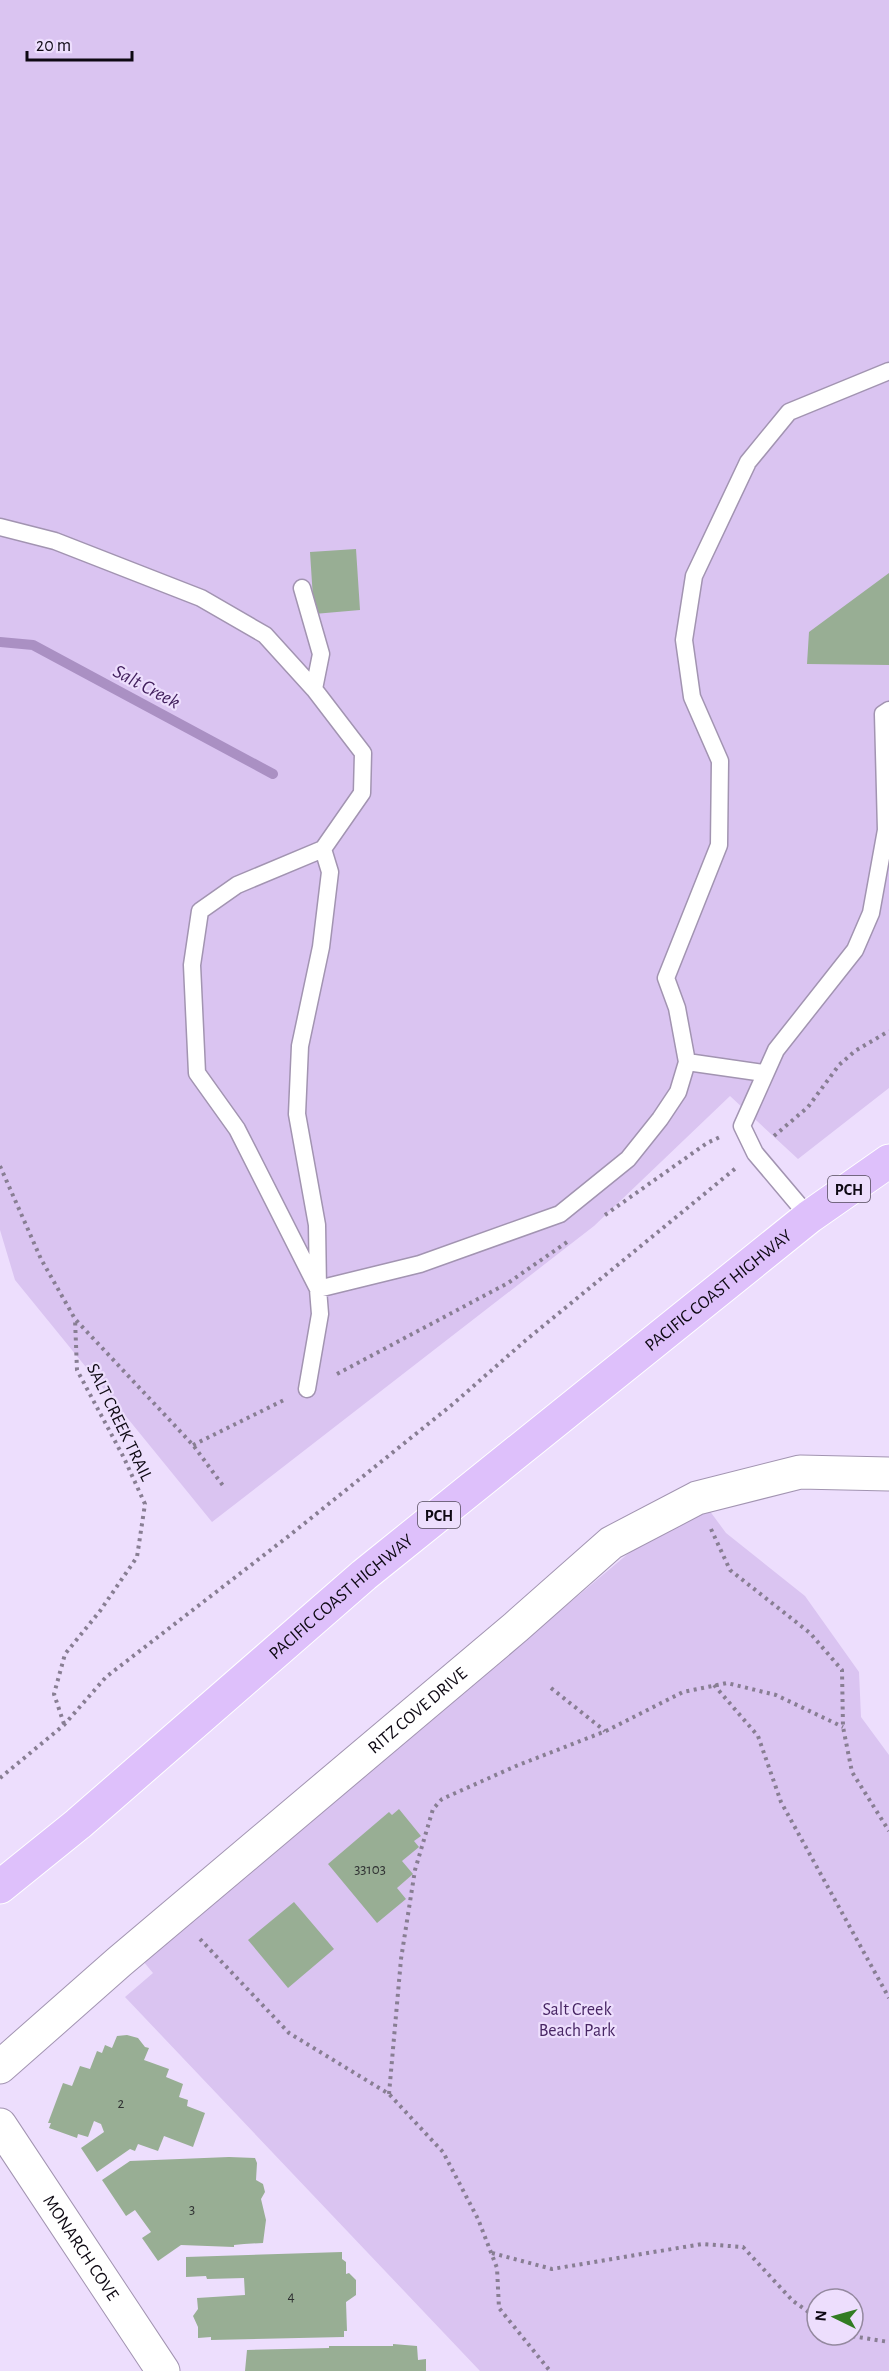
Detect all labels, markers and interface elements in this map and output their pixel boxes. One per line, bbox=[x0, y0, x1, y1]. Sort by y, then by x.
scale bar bbox=[27, 24, 132, 62]
text: 20 m bbox=[36, 37, 71, 55]
water label: Salt Creek bbox=[110, 661, 183, 713]
road number: PCH bbox=[828, 1176, 870, 1202]
street label: PACIFIC COAST HIGHWAY bbox=[642, 1226, 796, 1355]
street label: SALT CREEK TRAIL bbox=[83, 1361, 156, 1485]
road number: PCH bbox=[418, 1502, 460, 1528]
street label: PACIFIC COAST HIGHWAY bbox=[266, 1531, 417, 1663]
street label: RITZ COVE DRIVE bbox=[365, 1664, 471, 1758]
house number: 33103 bbox=[354, 1862, 386, 1877]
park label: Salt Creek Beach Park bbox=[539, 2001, 616, 2040]
house number: 2 bbox=[118, 2096, 125, 2111]
street label: MONARCH COVE bbox=[39, 2192, 122, 2304]
house number: 3 bbox=[189, 2202, 195, 2217]
north arrow bbox=[805, 2287, 865, 2347]
house number: 4 bbox=[287, 2289, 295, 2304]
text: N bbox=[813, 2310, 830, 2322]

